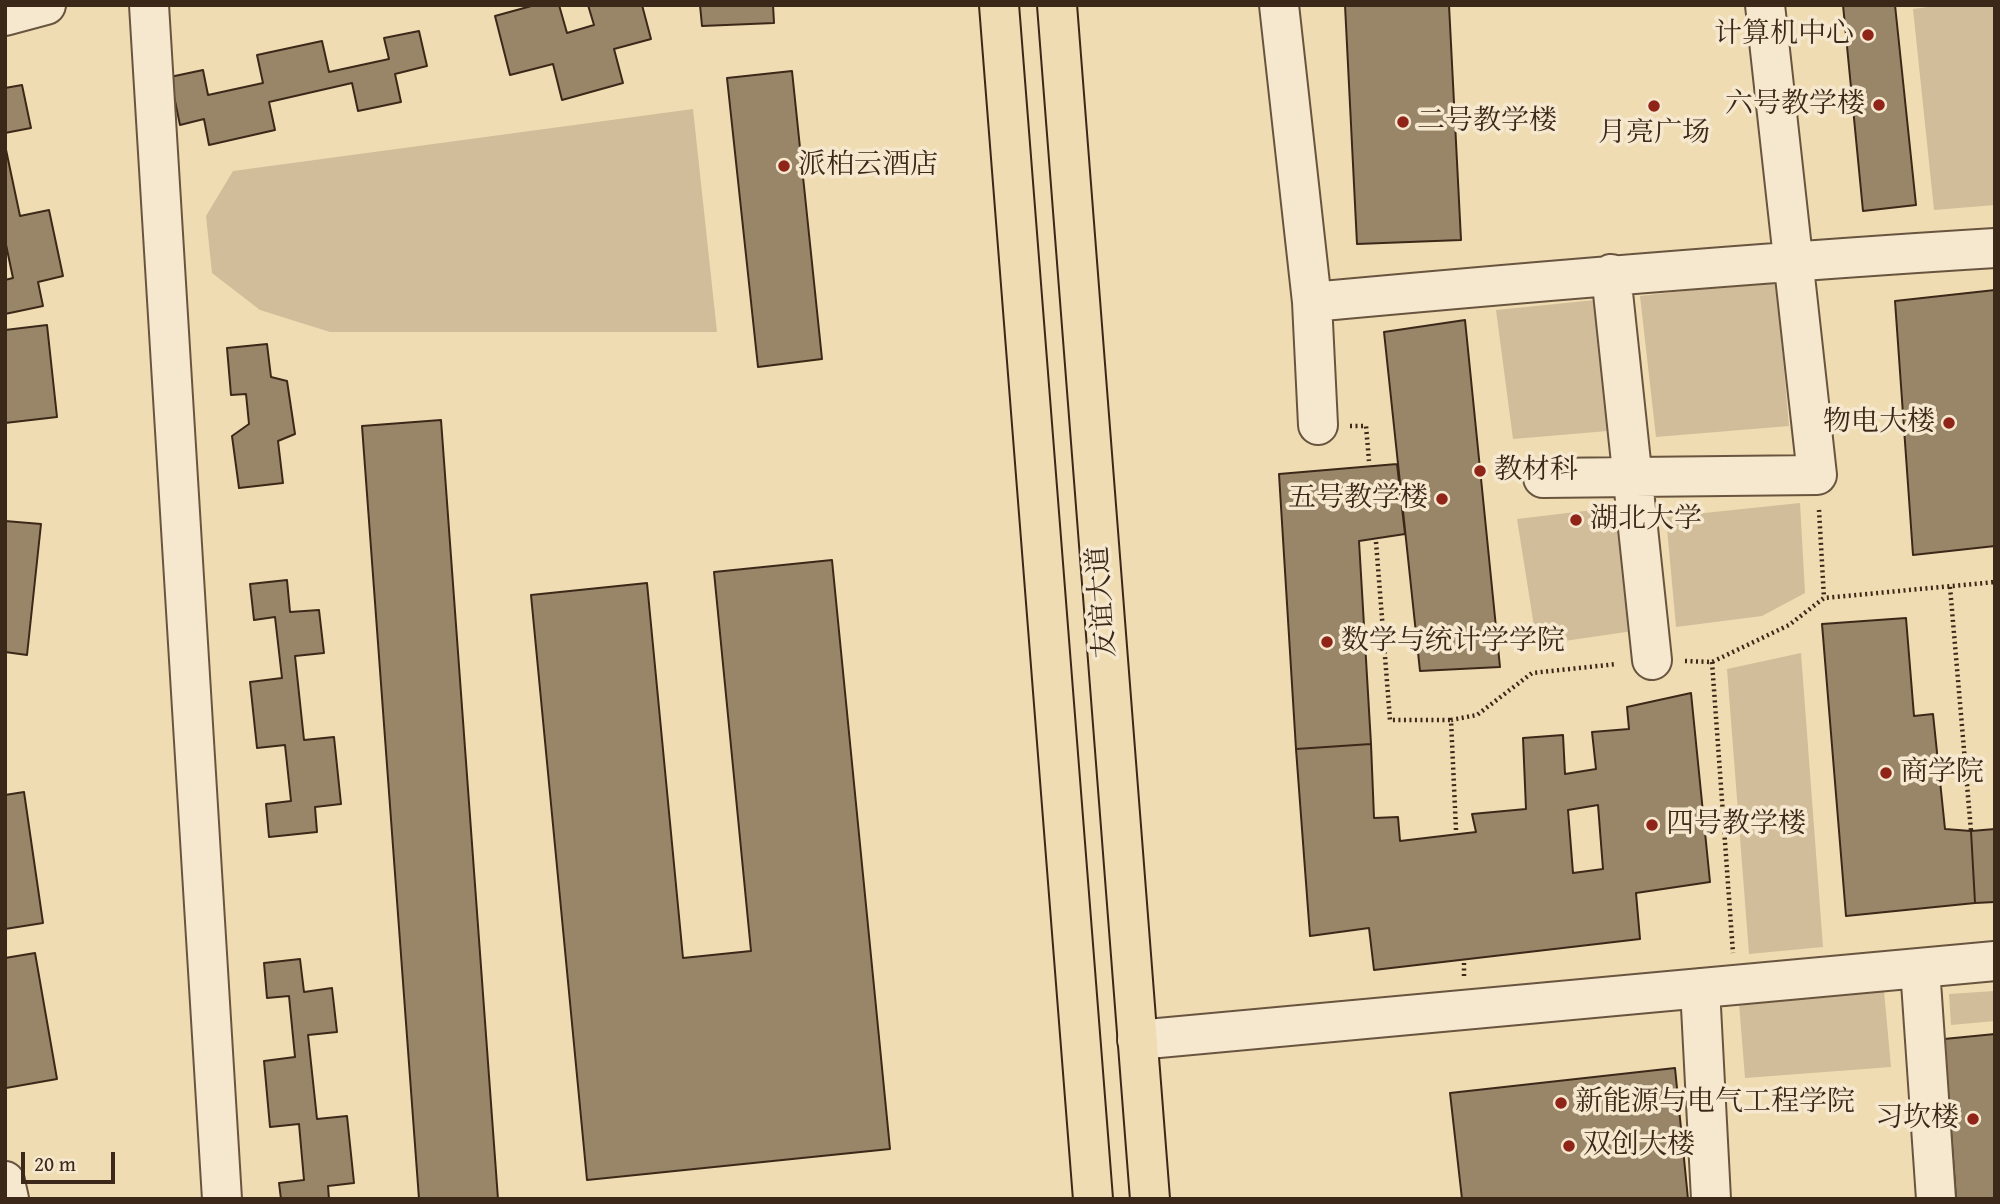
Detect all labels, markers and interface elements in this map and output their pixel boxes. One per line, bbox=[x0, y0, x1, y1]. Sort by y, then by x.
place label: 计算机中心 bbox=[1714, 18, 1854, 52]
marker: 计算机中心 bbox=[1860, 27, 1876, 43]
place label: 六号教学楼 bbox=[1725, 88, 1865, 122]
marker: 六号教学楼 bbox=[1871, 97, 1887, 113]
marker: 月亮广场 bbox=[1646, 98, 1662, 114]
place label: 二号教学楼 bbox=[1417, 105, 1557, 139]
marker: 二号教学楼 bbox=[1395, 114, 1411, 130]
place label: 月亮广场 bbox=[1598, 117, 1710, 151]
place label: 派柏云酒店 bbox=[798, 149, 938, 183]
marker: 派柏云酒店 bbox=[776, 158, 792, 174]
place label: 物电大楼 bbox=[1823, 406, 1935, 440]
marker: 物电大楼 bbox=[1941, 415, 1957, 431]
place label: 教材科 bbox=[1494, 454, 1578, 488]
marker: 教材科 bbox=[1472, 463, 1488, 479]
place label: 五号教学楼 bbox=[1288, 482, 1428, 516]
marker: 五号教学楼 bbox=[1434, 491, 1450, 507]
place label: 湖北大学 bbox=[1590, 503, 1702, 537]
marker: 湖北大学 bbox=[1568, 512, 1584, 528]
street label: 友谊大道 bbox=[1082, 545, 1124, 659]
place label: 数学与统计学学院 bbox=[1341, 625, 1565, 659]
marker: 数学与统计学学院 bbox=[1319, 634, 1335, 650]
place label: 商学院 bbox=[1900, 756, 1984, 790]
marker: 商学院 bbox=[1878, 765, 1894, 781]
place label: 四号教学楼 bbox=[1666, 808, 1806, 842]
marker: 四号教学楼 bbox=[1644, 817, 1660, 833]
place label: 新能源与电气工程学院 bbox=[1575, 1086, 1855, 1120]
marker: 新能源与电气工程学院 bbox=[1553, 1095, 1569, 1111]
place label: 习坎楼 bbox=[1875, 1102, 1959, 1136]
marker: 习坎楼 bbox=[1965, 1111, 1981, 1127]
place label: 双创大楼 bbox=[1583, 1129, 1695, 1163]
scale bar bbox=[24, 1138, 119, 1182]
marker: 双创大楼 bbox=[1561, 1138, 1577, 1154]
text: 20 m bbox=[34, 1148, 76, 1179]

